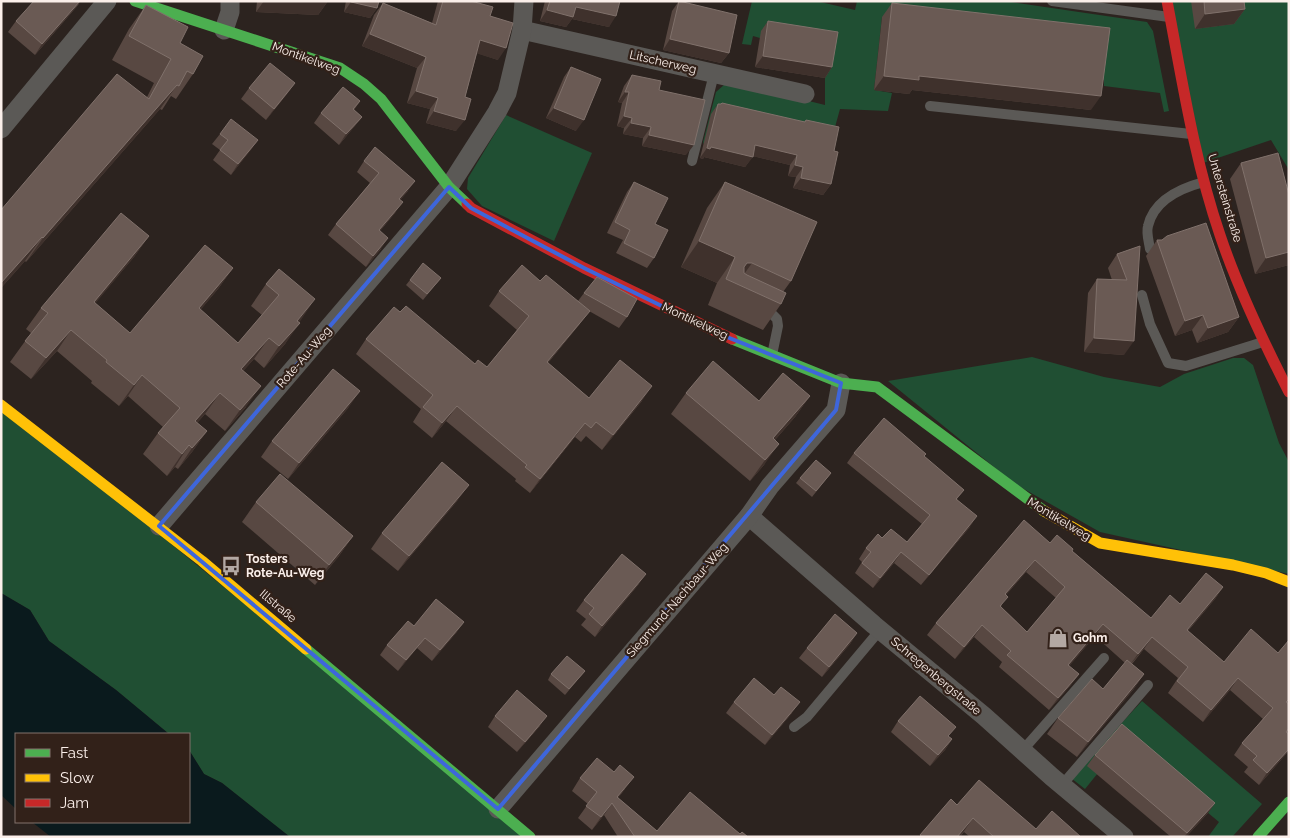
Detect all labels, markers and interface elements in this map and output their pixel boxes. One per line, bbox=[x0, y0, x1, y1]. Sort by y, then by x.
street label: Montikelweg bbox=[270, 39, 342, 77]
street label: Litscherweg bbox=[628, 48, 698, 76]
street label: Untersteinstraße bbox=[1205, 152, 1245, 244]
street label: Montikelweg bbox=[660, 300, 730, 342]
street label: Rote-Au-Weg bbox=[274, 324, 334, 390]
street label: Montikelweg bbox=[1025, 495, 1093, 543]
street label: Siegmund-Nachbaur-Weg bbox=[623, 540, 731, 660]
place label: Tosters Rote-Au-Weg bbox=[246, 552, 324, 580]
bus stop icon: Tosters Rote-Au-Weg bbox=[220, 555, 242, 577]
street label: Illstraße bbox=[257, 587, 299, 625]
shop icon: Gohm bbox=[1047, 627, 1069, 649]
place label: Gohm bbox=[1073, 631, 1107, 645]
street label: Schregenbergstraße bbox=[888, 634, 984, 718]
legend bbox=[15, 733, 190, 823]
text: Fast bbox=[60, 744, 88, 762]
text: Slow bbox=[60, 769, 94, 787]
text: Jam bbox=[60, 794, 89, 812]

